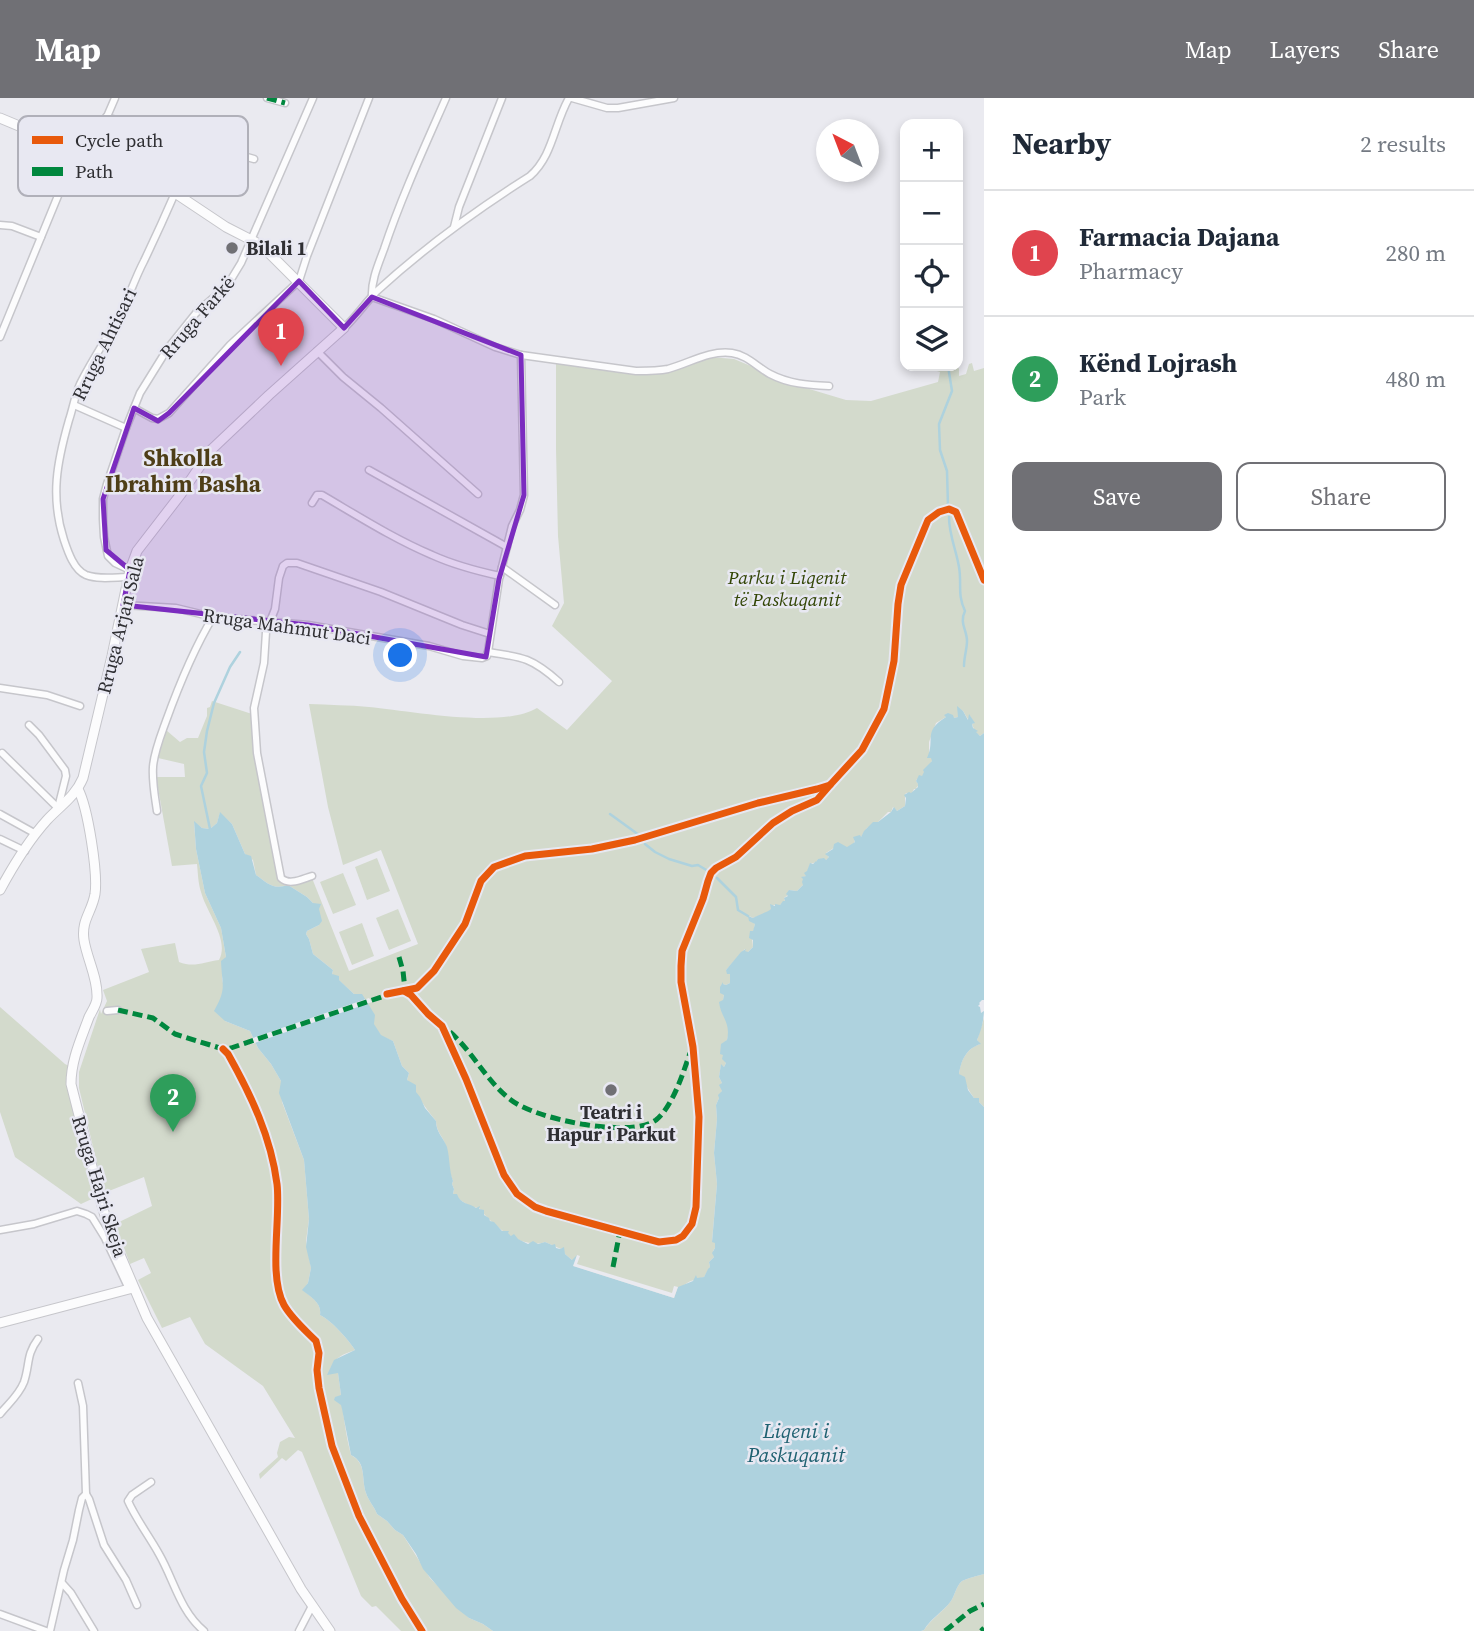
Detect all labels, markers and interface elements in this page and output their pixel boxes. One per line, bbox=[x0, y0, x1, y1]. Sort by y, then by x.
text: Map bbox=[35, 27, 101, 72]
text: Map bbox=[1185, 33, 1232, 66]
text: Layers bbox=[1270, 33, 1340, 66]
text: Share bbox=[1378, 33, 1439, 66]
legend bbox=[18, 116, 248, 196]
north arrow bbox=[816, 119, 879, 182]
map controls bbox=[900, 119, 963, 371]
button: + bbox=[900, 119, 963, 182]
text: Nearby bbox=[1012, 123, 1111, 164]
text: Cycle path bbox=[75, 127, 164, 153]
text: 2 results bbox=[1360, 128, 1446, 160]
text: Path bbox=[75, 158, 113, 184]
button: − bbox=[900, 182, 963, 245]
text: Farmacia Dajana bbox=[1079, 219, 1280, 255]
place label: Bilali 1 bbox=[246, 235, 307, 261]
text: 1 bbox=[1029, 237, 1041, 269]
text: 280 m bbox=[1385, 237, 1446, 269]
marker: Bilali 1 bbox=[224, 240, 240, 256]
button: locate bbox=[900, 245, 963, 308]
text: Pharmacy bbox=[1079, 255, 1183, 287]
street label: Rruga Farkë bbox=[154, 270, 240, 364]
street label: Rruga Ahtisari bbox=[66, 283, 143, 405]
pin: 1 bbox=[258, 308, 304, 366]
button: layers bbox=[900, 308, 963, 371]
text: Kënd Lojrash bbox=[1079, 345, 1237, 381]
text: 2 bbox=[1029, 363, 1041, 395]
text: 480 m bbox=[1385, 363, 1446, 395]
text: Park bbox=[1079, 381, 1126, 413]
district label: Shkolla Ibrahim Basha bbox=[105, 442, 262, 500]
button: Save bbox=[1012, 462, 1222, 531]
button: Share bbox=[1236, 462, 1446, 531]
street label: Rruga Arjan Sala bbox=[90, 553, 150, 696]
park label: Parku i Liqenit të Paskuqanit bbox=[727, 564, 847, 612]
street label: Rruga Mahmut Daci bbox=[201, 601, 373, 651]
your location bbox=[383, 638, 417, 672]
pin: 2 bbox=[150, 1074, 196, 1132]
marker: Teatri i Hapur i Parkut bbox=[603, 1082, 619, 1098]
place label: Teatri i Hapur i Parkut bbox=[546, 1099, 676, 1147]
street label: Rruga Hajri Skeja bbox=[66, 1112, 134, 1260]
water label: Liqeni i Paskuqanit bbox=[746, 1416, 846, 1469]

